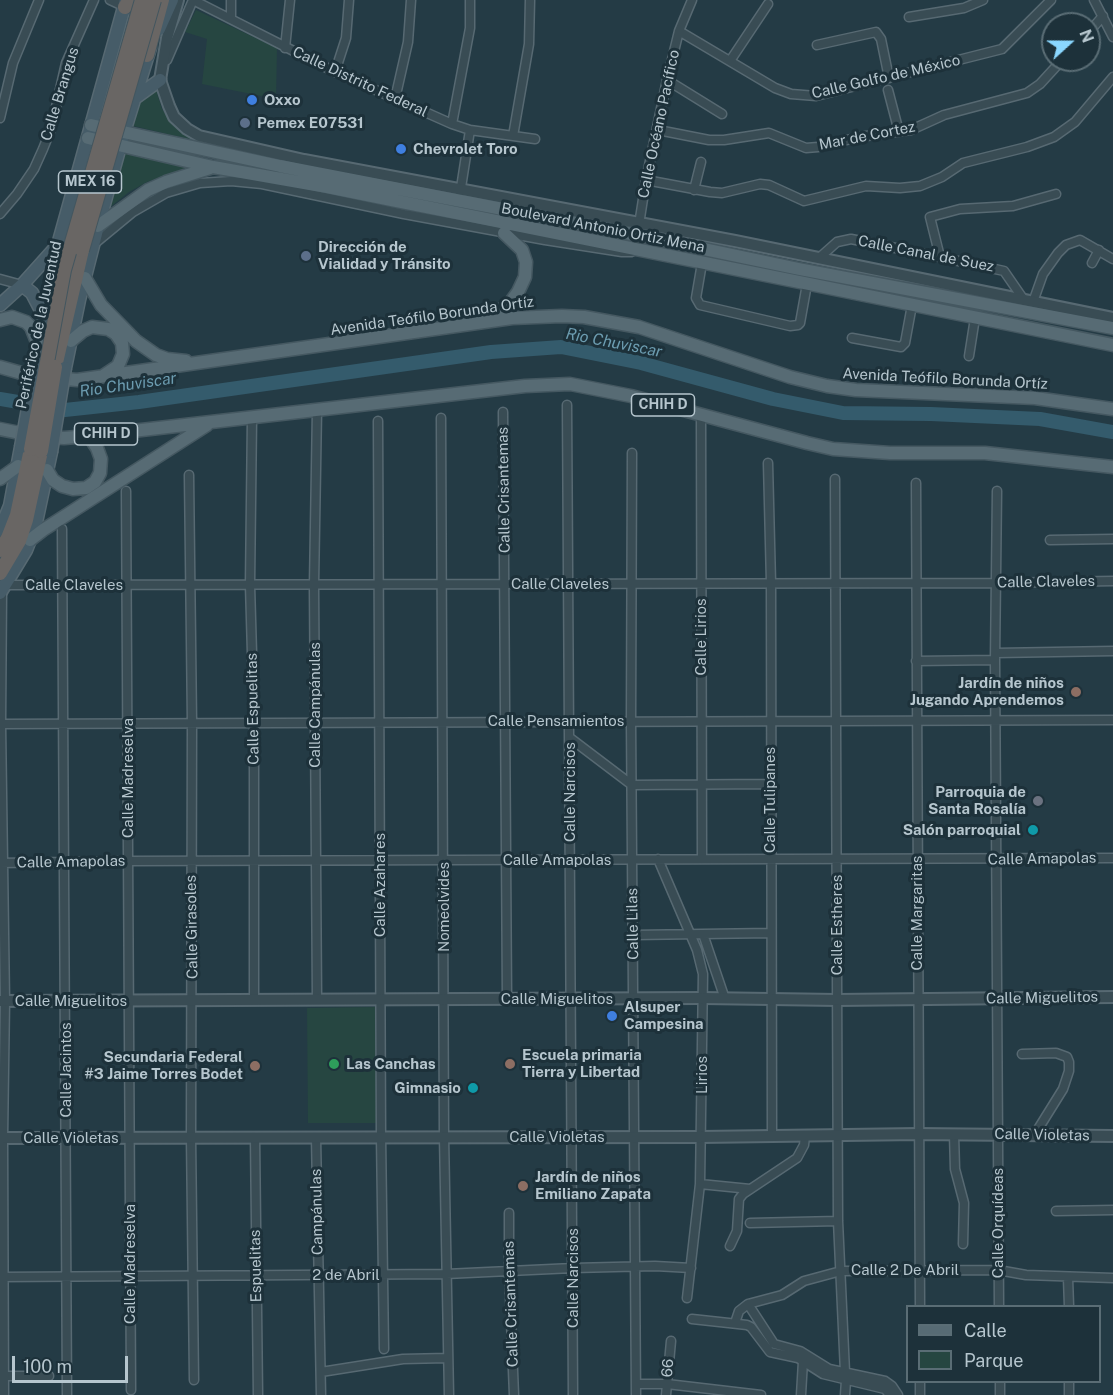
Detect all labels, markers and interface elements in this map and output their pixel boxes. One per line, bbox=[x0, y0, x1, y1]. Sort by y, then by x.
north arrow bbox=[1041, 12, 1101, 72]
text: N bbox=[1075, 27, 1098, 45]
street label: Calle Distrito Federal bbox=[290, 43, 430, 121]
street label: Calle Brangus bbox=[37, 45, 83, 143]
street label: Calle Océano Pacífico bbox=[634, 48, 684, 200]
street label: Calle Golfo de México bbox=[810, 51, 962, 103]
place label: Oxxo bbox=[264, 91, 301, 109]
marker: Oxxo bbox=[245, 93, 259, 107]
place label: Pemex E07531 bbox=[257, 114, 364, 132]
marker: Pemex E07531 bbox=[238, 116, 252, 130]
street label: Mar de Cortez bbox=[817, 118, 917, 154]
place label: Chevrolet Toro bbox=[413, 140, 518, 158]
marker: Chevrolet Toro bbox=[394, 142, 408, 156]
road number: MEX 16 bbox=[58, 171, 122, 193]
street label: Boulevard Antonio Ortiz Mena bbox=[500, 199, 706, 257]
street label: Calle Canal de Suez bbox=[856, 232, 996, 276]
place label: Dirección de Vialidad y Tránsito bbox=[318, 238, 451, 273]
street label: Periférico de la Juventud bbox=[12, 239, 66, 411]
marker: Dirección de Vialidad y Tránsito bbox=[299, 249, 313, 263]
street label: Avenida Teófilo Borunda Ortíz bbox=[329, 293, 535, 339]
water label: Rio Chuviscar bbox=[564, 324, 664, 362]
street label: Avenida Teófilo Borunda Ortíz bbox=[842, 365, 1048, 393]
water label: Rio Chuviscar bbox=[78, 369, 178, 401]
road number: CHIH D bbox=[632, 394, 694, 416]
road number: CHIH D bbox=[74, 423, 138, 445]
street label: Calle Crisantemas bbox=[494, 427, 514, 553]
street label: Calle Claveles bbox=[997, 572, 1095, 592]
street label: Calle Claveles bbox=[511, 575, 609, 593]
street label: Calle Claveles bbox=[25, 576, 123, 594]
street label: Calle Lirios bbox=[692, 598, 710, 676]
street label: Calle Campánulas bbox=[306, 642, 324, 768]
street label: Calle Espuelitas bbox=[243, 653, 263, 765]
place label: Jardín de niños Jugando Aprendemos bbox=[910, 674, 1064, 709]
marker: Jardín de niños Jugando Aprendemos bbox=[1069, 685, 1083, 699]
street label: Calle Pensamientos bbox=[488, 712, 624, 730]
street label: Calle Madreselva bbox=[119, 718, 137, 838]
street label: Calle Narcisos bbox=[561, 742, 579, 842]
street label: Calle Tulipanes bbox=[761, 747, 779, 853]
place label: Parroquia de Santa Rosalía bbox=[928, 783, 1026, 818]
marker: Parroquia de Santa Rosalía bbox=[1031, 794, 1045, 808]
place label: Salón parroquial bbox=[903, 821, 1021, 839]
marker: Salón parroquial bbox=[1026, 823, 1040, 837]
street label: Calle Azahares bbox=[371, 833, 389, 937]
street label: Calle Amapolas bbox=[987, 849, 1097, 869]
street label: Calle Amapolas bbox=[503, 851, 611, 869]
street label: Calle Amapolas bbox=[16, 852, 126, 872]
street label: Calle Margaritas bbox=[908, 856, 926, 970]
street label: Nomeolvides bbox=[435, 862, 453, 952]
street label: Calle Girasoles bbox=[182, 875, 202, 979]
street label: Calle Estheres bbox=[828, 875, 846, 975]
street label: Calle Lilas bbox=[623, 888, 643, 960]
street label: Calle Miguelitos bbox=[986, 988, 1098, 1008]
street label: Calle Miguelitos bbox=[501, 990, 613, 1008]
street label: Calle Miguelitos bbox=[15, 992, 127, 1010]
place label: Alsuper Campesina bbox=[624, 998, 704, 1033]
marker: Alsuper Campesina bbox=[605, 1009, 619, 1023]
street label: Calle Jacintos bbox=[57, 1022, 75, 1118]
place label: Escuela primaria Tierra y Libertad bbox=[522, 1046, 642, 1081]
place label: Secundaria Federal #3 Jaime Torres Bodet bbox=[85, 1048, 243, 1083]
place label: Las Canchas bbox=[346, 1055, 436, 1073]
street label: Lirios bbox=[693, 1056, 711, 1094]
marker: Las Canchas bbox=[327, 1057, 341, 1071]
marker: Escuela primaria Tierra y Libertad bbox=[503, 1057, 517, 1071]
marker: Secundaria Federal #3 Jaime Torres Bodet bbox=[248, 1059, 262, 1073]
place label: Gimnasio bbox=[394, 1079, 461, 1097]
marker: Gimnasio bbox=[466, 1081, 480, 1095]
street label: Calle Violetas bbox=[994, 1125, 1090, 1145]
street label: Calle Violetas bbox=[509, 1128, 605, 1146]
street label: Calle Violetas bbox=[23, 1129, 119, 1147]
place label: Jardín de niños Emiliano Zapata bbox=[535, 1168, 651, 1203]
street label: Calle Orquídeas bbox=[989, 1168, 1007, 1278]
street label: Campánulas bbox=[307, 1169, 327, 1255]
marker: Jardín de niños Emiliano Zapata bbox=[516, 1179, 530, 1193]
street label: Calle Madreselva bbox=[121, 1204, 139, 1324]
street label: Calle Narcisos bbox=[564, 1228, 582, 1328]
street label: Espuelitas bbox=[246, 1230, 266, 1302]
street label: Calle Crisantemas bbox=[500, 1241, 522, 1367]
street label: Calle 2 De Abril bbox=[851, 1261, 959, 1279]
street label: 2 de Abril bbox=[312, 1266, 380, 1284]
legend bbox=[906, 1305, 1101, 1383]
text: Calle bbox=[964, 1320, 1007, 1341]
scale bar bbox=[15, 1344, 130, 1382]
text: Parque bbox=[964, 1350, 1024, 1371]
text: 100 m bbox=[23, 1356, 72, 1377]
street label: 66 bbox=[658, 1358, 678, 1378]

